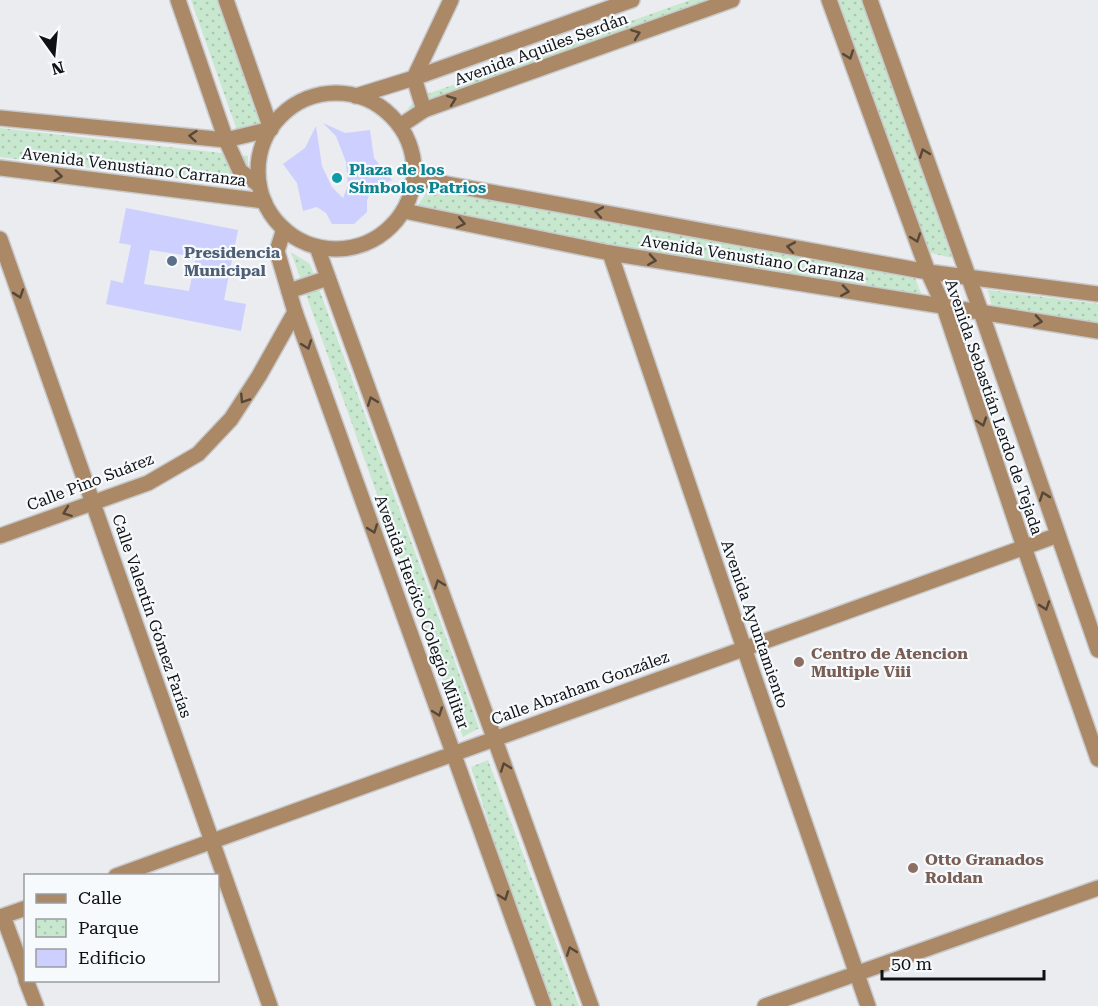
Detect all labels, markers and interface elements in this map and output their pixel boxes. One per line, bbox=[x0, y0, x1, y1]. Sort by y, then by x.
street label: Avenida Aquiles Serdán bbox=[452, 9, 630, 89]
north arrow bbox=[24, 24, 84, 84]
one-way arrow bbox=[630, 29, 640, 42]
one-way arrow bbox=[842, 49, 855, 60]
text: N bbox=[49, 57, 66, 79]
one-way arrow bbox=[446, 94, 457, 107]
one-way arrow bbox=[189, 130, 198, 143]
street label: Avenida Venustiano Carranza bbox=[21, 144, 248, 190]
one-way arrow bbox=[919, 148, 932, 159]
place label: Plaza de los Símbolos Patrios bbox=[349, 160, 486, 197]
one-way arrow bbox=[53, 169, 63, 181]
marker: Plaza de los Símbolos Patrios bbox=[330, 171, 344, 185]
one-way arrow bbox=[595, 206, 605, 219]
one-way arrow bbox=[456, 216, 466, 229]
street label: Avenida Venustiano Carranza bbox=[640, 231, 866, 285]
one-way arrow bbox=[908, 232, 921, 243]
one-way arrow bbox=[787, 241, 797, 254]
place label: Presidencia Municipal bbox=[184, 243, 281, 280]
one-way arrow bbox=[647, 253, 657, 266]
marker: Presidencia Municipal bbox=[165, 254, 179, 268]
street label: Avenida Sebastián Lerdo de Tejada bbox=[941, 277, 1047, 538]
one-way arrow bbox=[840, 284, 850, 297]
one-way arrow bbox=[12, 288, 25, 299]
one-way arrow bbox=[1032, 314, 1042, 327]
one-way arrow bbox=[300, 339, 313, 350]
one-way arrow bbox=[240, 392, 251, 403]
one-way arrow bbox=[367, 396, 380, 407]
one-way arrow bbox=[975, 416, 987, 427]
street label: Calle Pino Suárez bbox=[24, 449, 156, 515]
one-way arrow bbox=[1039, 491, 1052, 502]
street label: Avenida Heróico Colegio Militar bbox=[371, 492, 473, 732]
one-way arrow bbox=[62, 504, 73, 517]
street label: Calle Valentín Gómez Farías bbox=[108, 512, 196, 721]
one-way arrow bbox=[365, 523, 378, 533]
street label: Avenida Ayuntamiento bbox=[717, 537, 793, 711]
one-way arrow bbox=[433, 579, 446, 590]
one-way arrow bbox=[1037, 600, 1050, 611]
place label: Centro de Atencion Multiple Viii bbox=[811, 644, 968, 681]
street label: Calle Abraham González bbox=[489, 647, 672, 729]
marker: Centro de Atencion Multiple Viii bbox=[792, 655, 806, 669]
one-way arrow bbox=[431, 706, 444, 717]
one-way arrow bbox=[500, 762, 513, 773]
place label: Otto Granados Roldan bbox=[925, 850, 1044, 887]
marker: Otto Granados Roldan bbox=[906, 861, 920, 875]
legend bbox=[24, 874, 219, 982]
text: Calle bbox=[78, 887, 122, 908]
one-way arrow bbox=[497, 890, 510, 901]
text: Parque bbox=[78, 917, 139, 938]
scale bar bbox=[882, 943, 1044, 981]
one-way arrow bbox=[565, 946, 578, 957]
text: Edificio bbox=[78, 947, 146, 968]
text: 50 m bbox=[891, 953, 932, 974]

